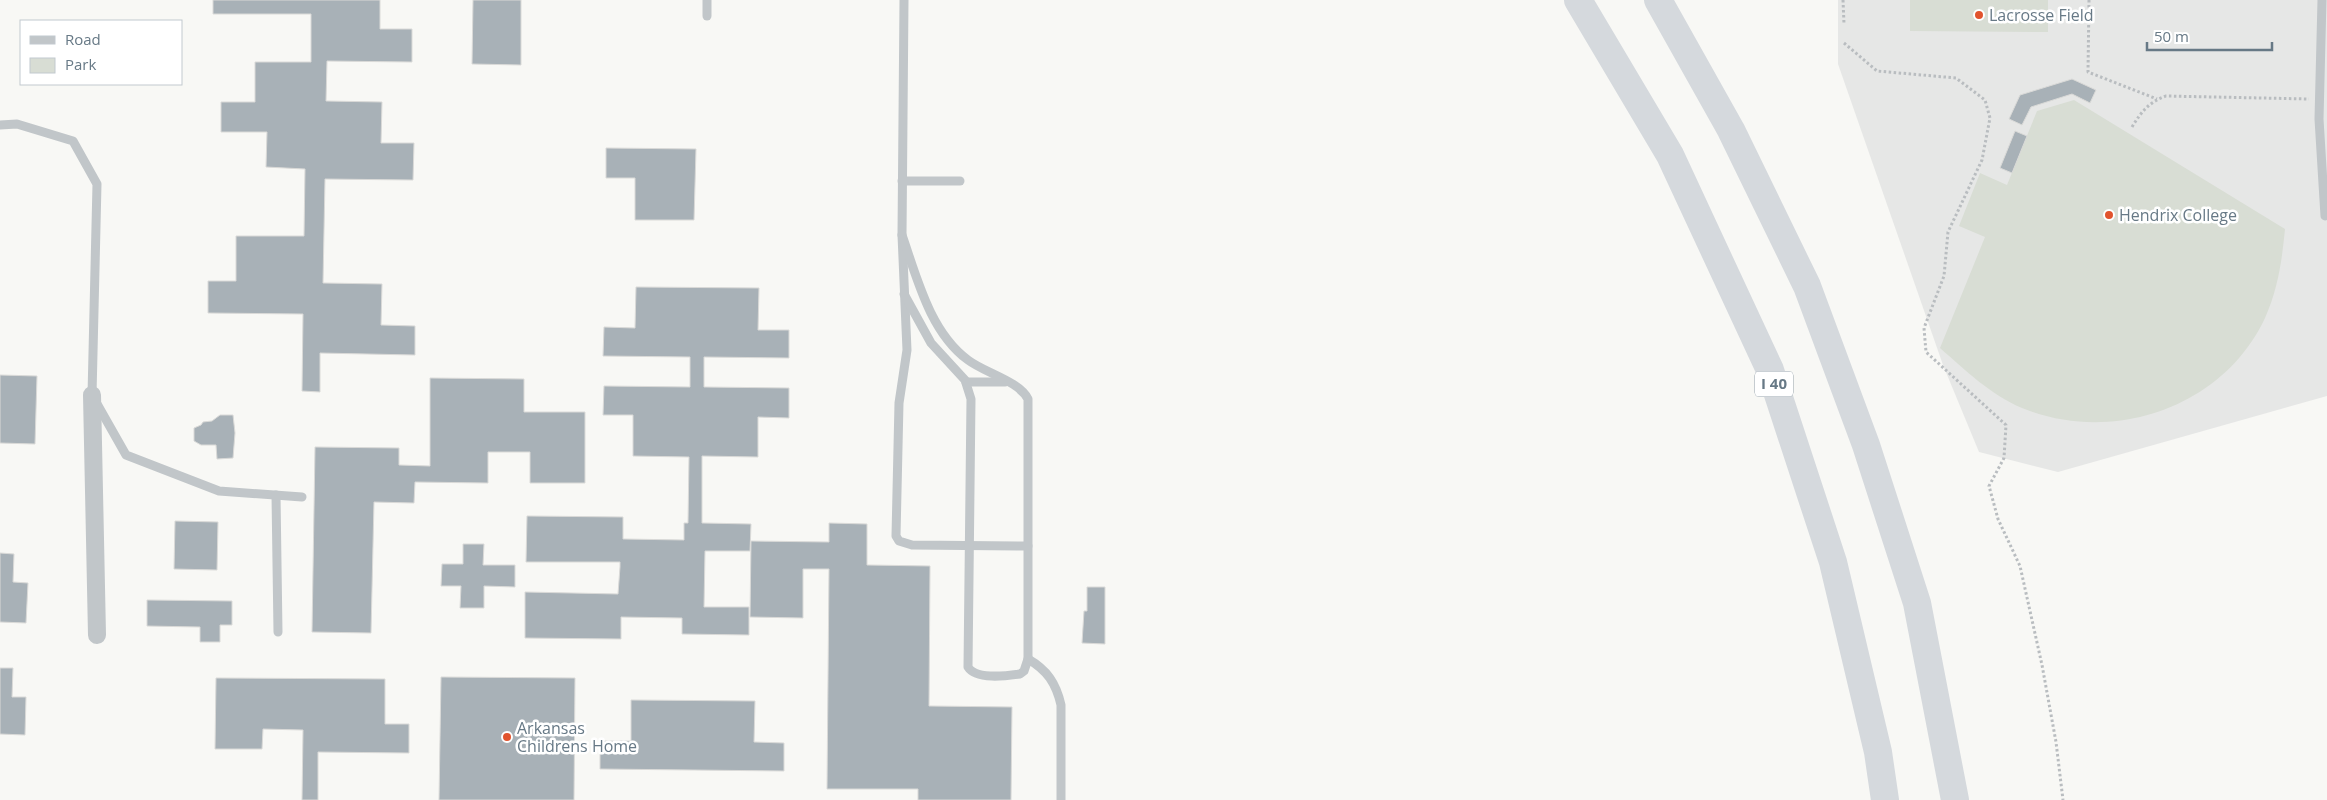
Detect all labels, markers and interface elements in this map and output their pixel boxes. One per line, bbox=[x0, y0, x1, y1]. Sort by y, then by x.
place label: Lacrosse Field bbox=[1989, 4, 2094, 26]
marker: Lacrosse Field bbox=[1973, 9, 1985, 21]
legend bbox=[20, 20, 182, 85]
scale bar bbox=[2147, 20, 2272, 52]
text: 50 m bbox=[2154, 26, 2189, 46]
text: Road bbox=[65, 29, 101, 49]
text: Park bbox=[65, 54, 96, 74]
place label: Hendrix College bbox=[2119, 204, 2237, 226]
marker: Hendrix College bbox=[2103, 209, 2115, 221]
road number: I 40 bbox=[1755, 372, 1793, 396]
place label: Arkansas Childrens Home bbox=[517, 717, 637, 757]
marker: Arkansas Childrens Home bbox=[501, 731, 513, 743]

